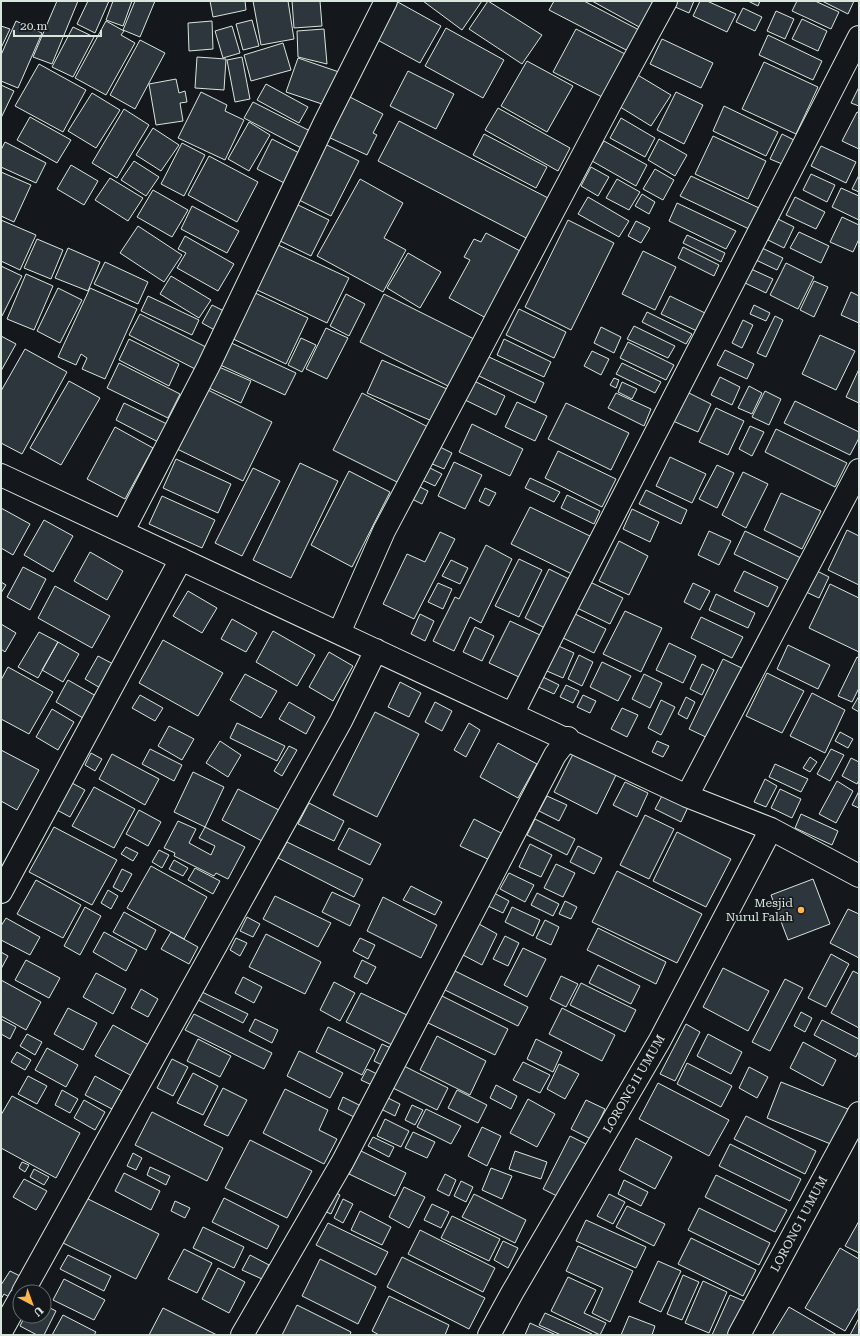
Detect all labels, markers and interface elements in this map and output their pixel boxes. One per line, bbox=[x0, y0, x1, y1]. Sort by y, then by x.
scale bar bbox=[14, 12, 101, 38]
text: 20 m bbox=[20, 19, 47, 33]
place label: Mesjid Nurul Falah bbox=[726, 896, 793, 924]
marker: Mesjid Nurul Falah bbox=[796, 905, 806, 915]
street label: LORONG II UMUM bbox=[600, 1032, 668, 1136]
street label: LORONG I UMUM bbox=[768, 1174, 830, 1274]
north arrow bbox=[12, 1284, 52, 1324]
text: U bbox=[30, 1303, 46, 1319]

